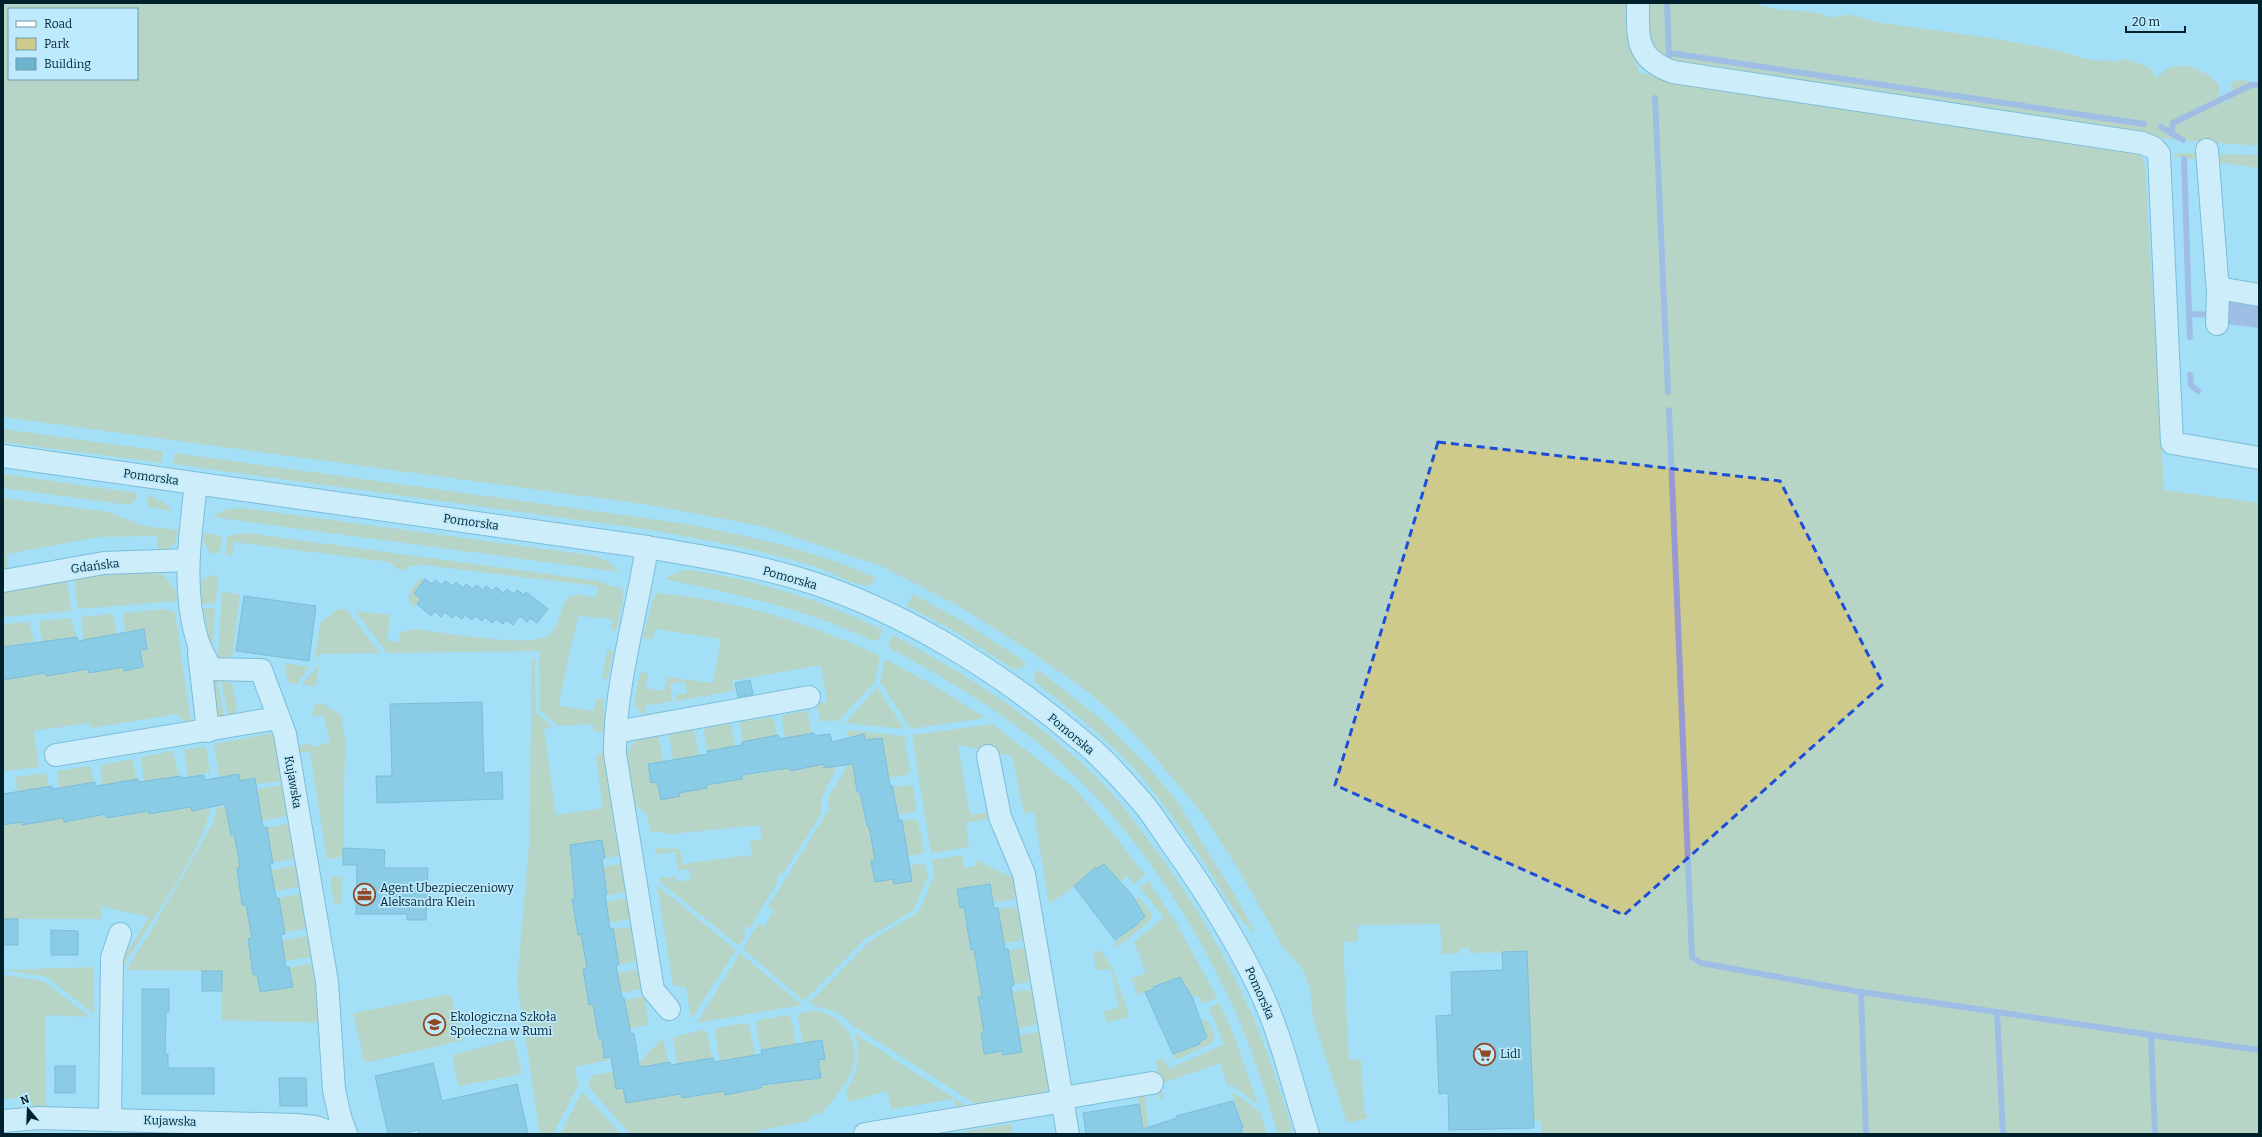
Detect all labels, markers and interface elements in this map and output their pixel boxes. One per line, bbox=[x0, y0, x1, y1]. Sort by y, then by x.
legend bbox=[8, 8, 138, 80]
scale bar bbox=[2126, 8, 2185, 34]
text: 20 m bbox=[2132, 15, 2161, 29]
text: Road bbox=[44, 17, 72, 31]
text: Park bbox=[44, 37, 70, 51]
text: Building bbox=[44, 57, 91, 71]
street label: Pomorska bbox=[122, 466, 180, 488]
street label: Pomorska bbox=[442, 511, 500, 533]
street label: Gdańska bbox=[70, 556, 120, 576]
street label: Pomorska bbox=[761, 564, 819, 593]
street label: Pomorska bbox=[1045, 711, 1097, 758]
street label: Kujawska bbox=[281, 755, 305, 810]
place label: Agent Ubezpieczeniowy Aleksandra Klein bbox=[380, 881, 514, 909]
office icon: Agent Ubezpieczeniowy Aleksandra Klein bbox=[351, 882, 377, 908]
street label: Pomorska bbox=[1242, 965, 1278, 1022]
place label: Ekologiczna Szkoła Społeczna w Rumi bbox=[450, 1010, 557, 1038]
school or university icon: Ekologiczna Szkoła Społeczna w Rumi bbox=[421, 1011, 447, 1037]
supermarket icon: Lidl bbox=[1471, 1041, 1497, 1067]
place label: Lidl bbox=[1500, 1047, 1521, 1061]
north arrow bbox=[8, 1089, 48, 1129]
text: N bbox=[19, 1092, 32, 1108]
street label: Kujawska bbox=[143, 1113, 197, 1129]

